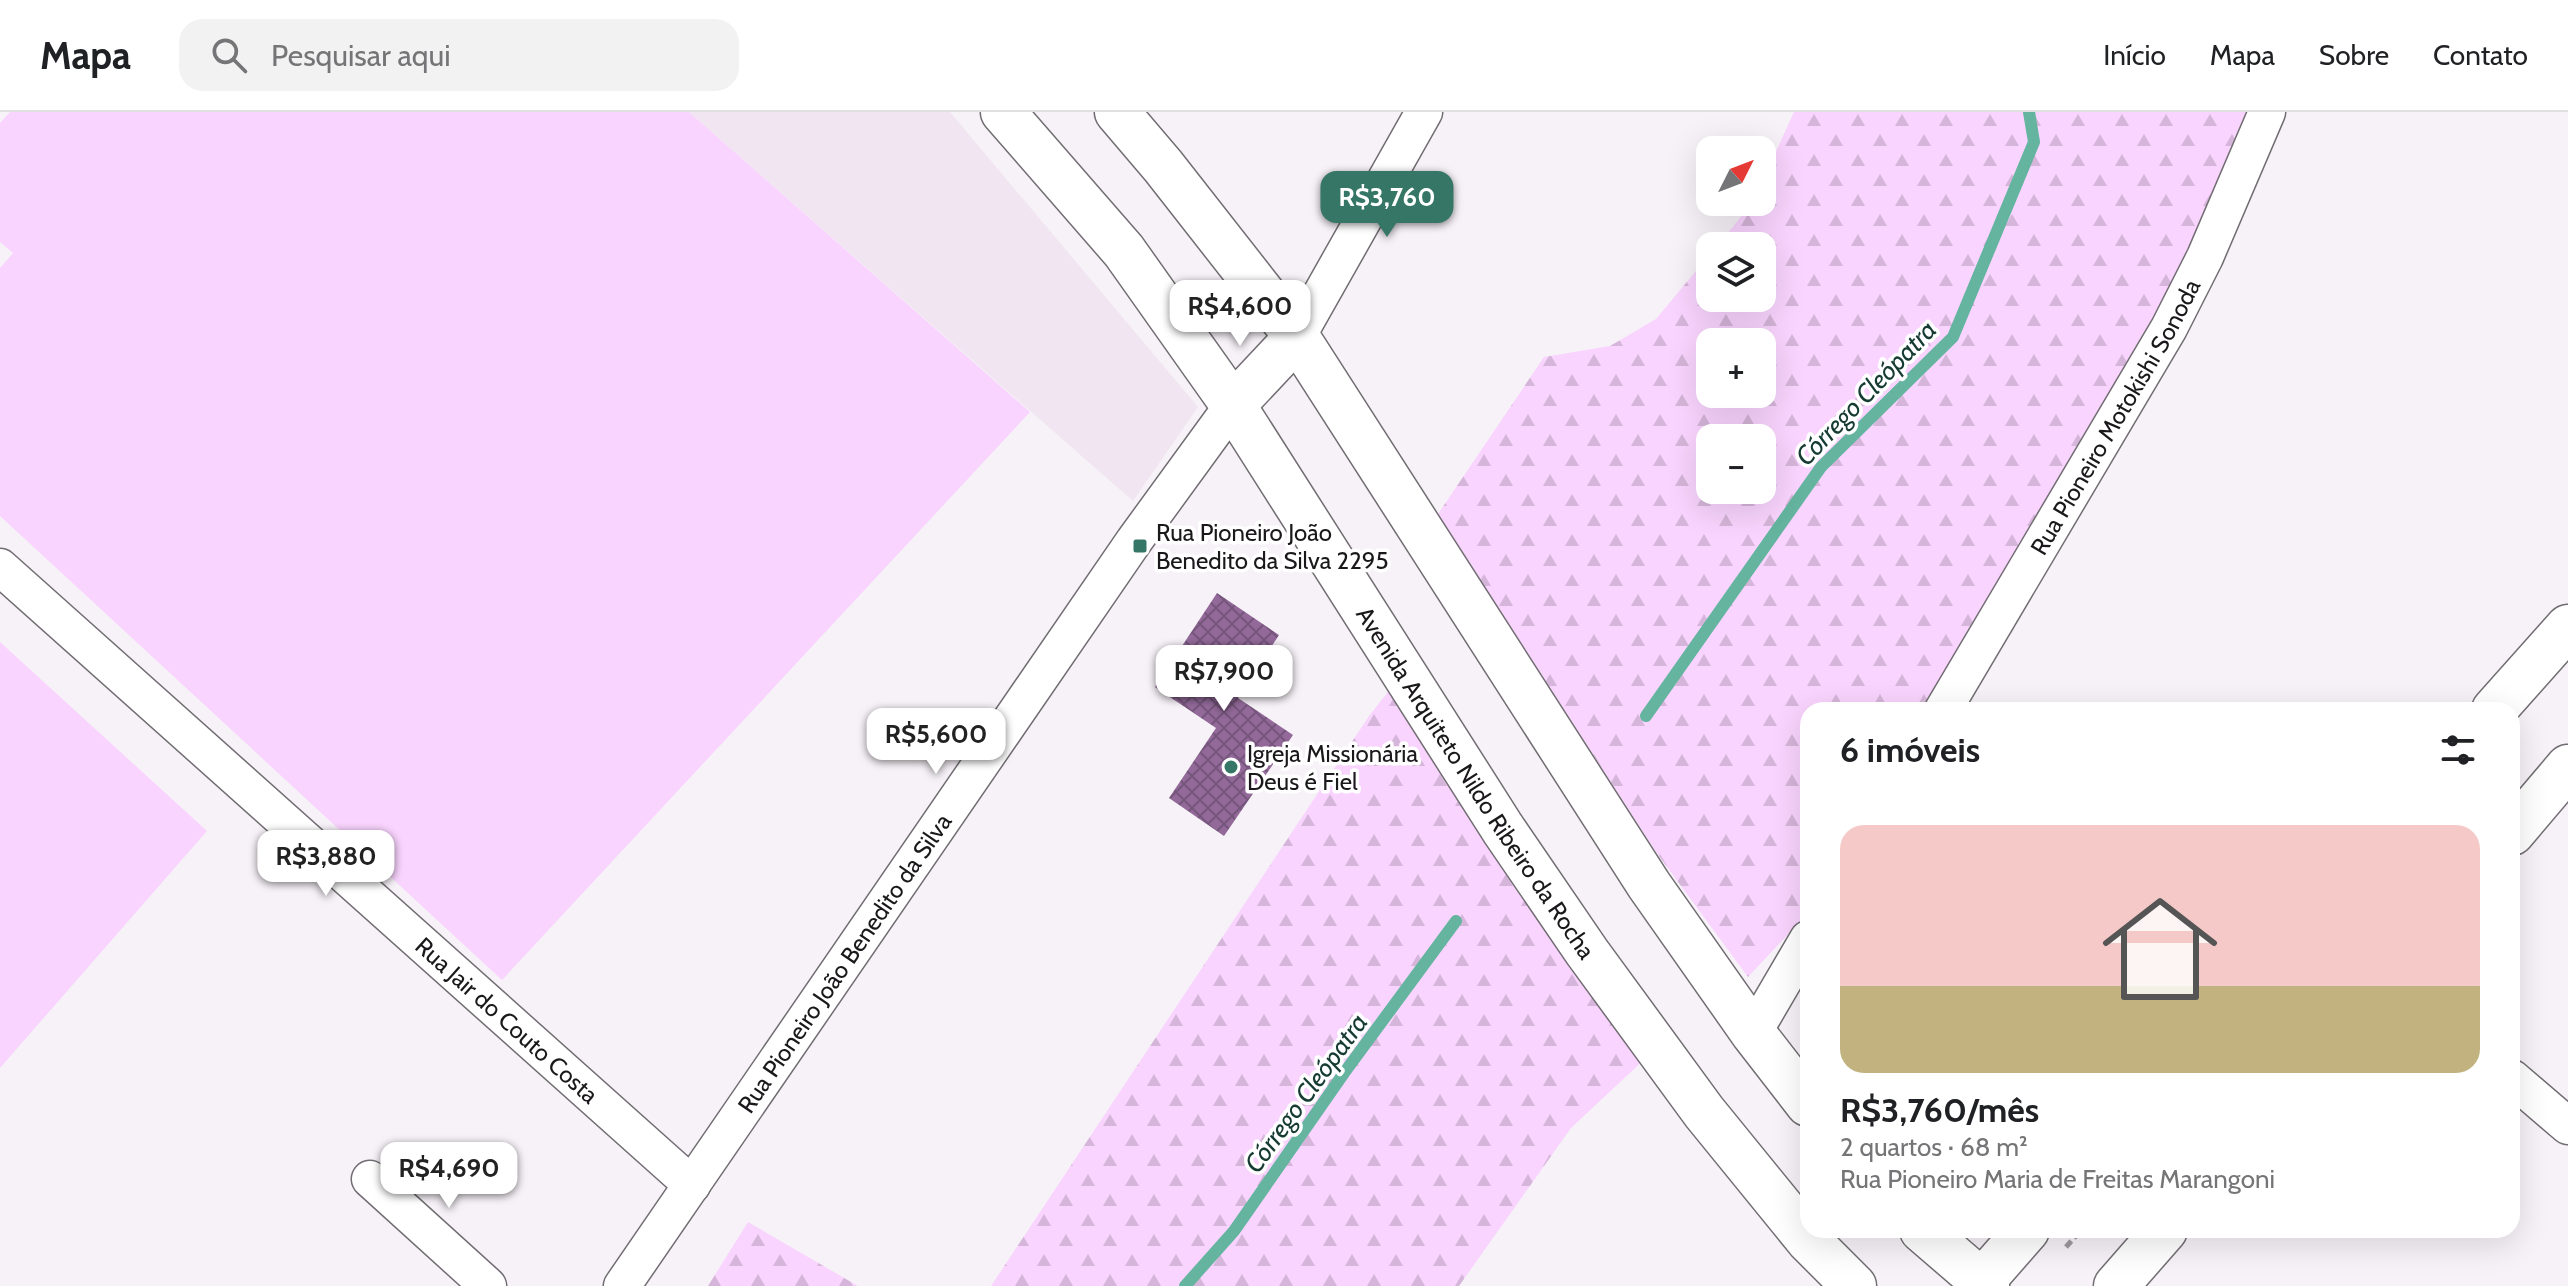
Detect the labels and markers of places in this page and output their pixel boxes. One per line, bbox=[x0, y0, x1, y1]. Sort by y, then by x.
pin: R$3,760 bbox=[1313, 171, 1461, 239]
pin: R$4,600 bbox=[1166, 280, 1314, 348]
place label: Rua Pioneiro João Benedito da Silva 2295 bbox=[1156, 518, 1388, 575]
marker: Rua Pioneiro João Benedito da Silva 2295 bbox=[1131, 537, 1149, 555]
pin: R$7,900 bbox=[1150, 645, 1298, 713]
pin: R$5,600 bbox=[862, 708, 1010, 776]
place label: Igreja Missionária Deus é Fiel bbox=[1247, 739, 1418, 796]
marker: Igreja Missionária Deus é Fiel bbox=[1222, 758, 1240, 776]
pin: R$3,880 bbox=[252, 830, 400, 898]
pin: R$4,690 bbox=[375, 1142, 523, 1210]

